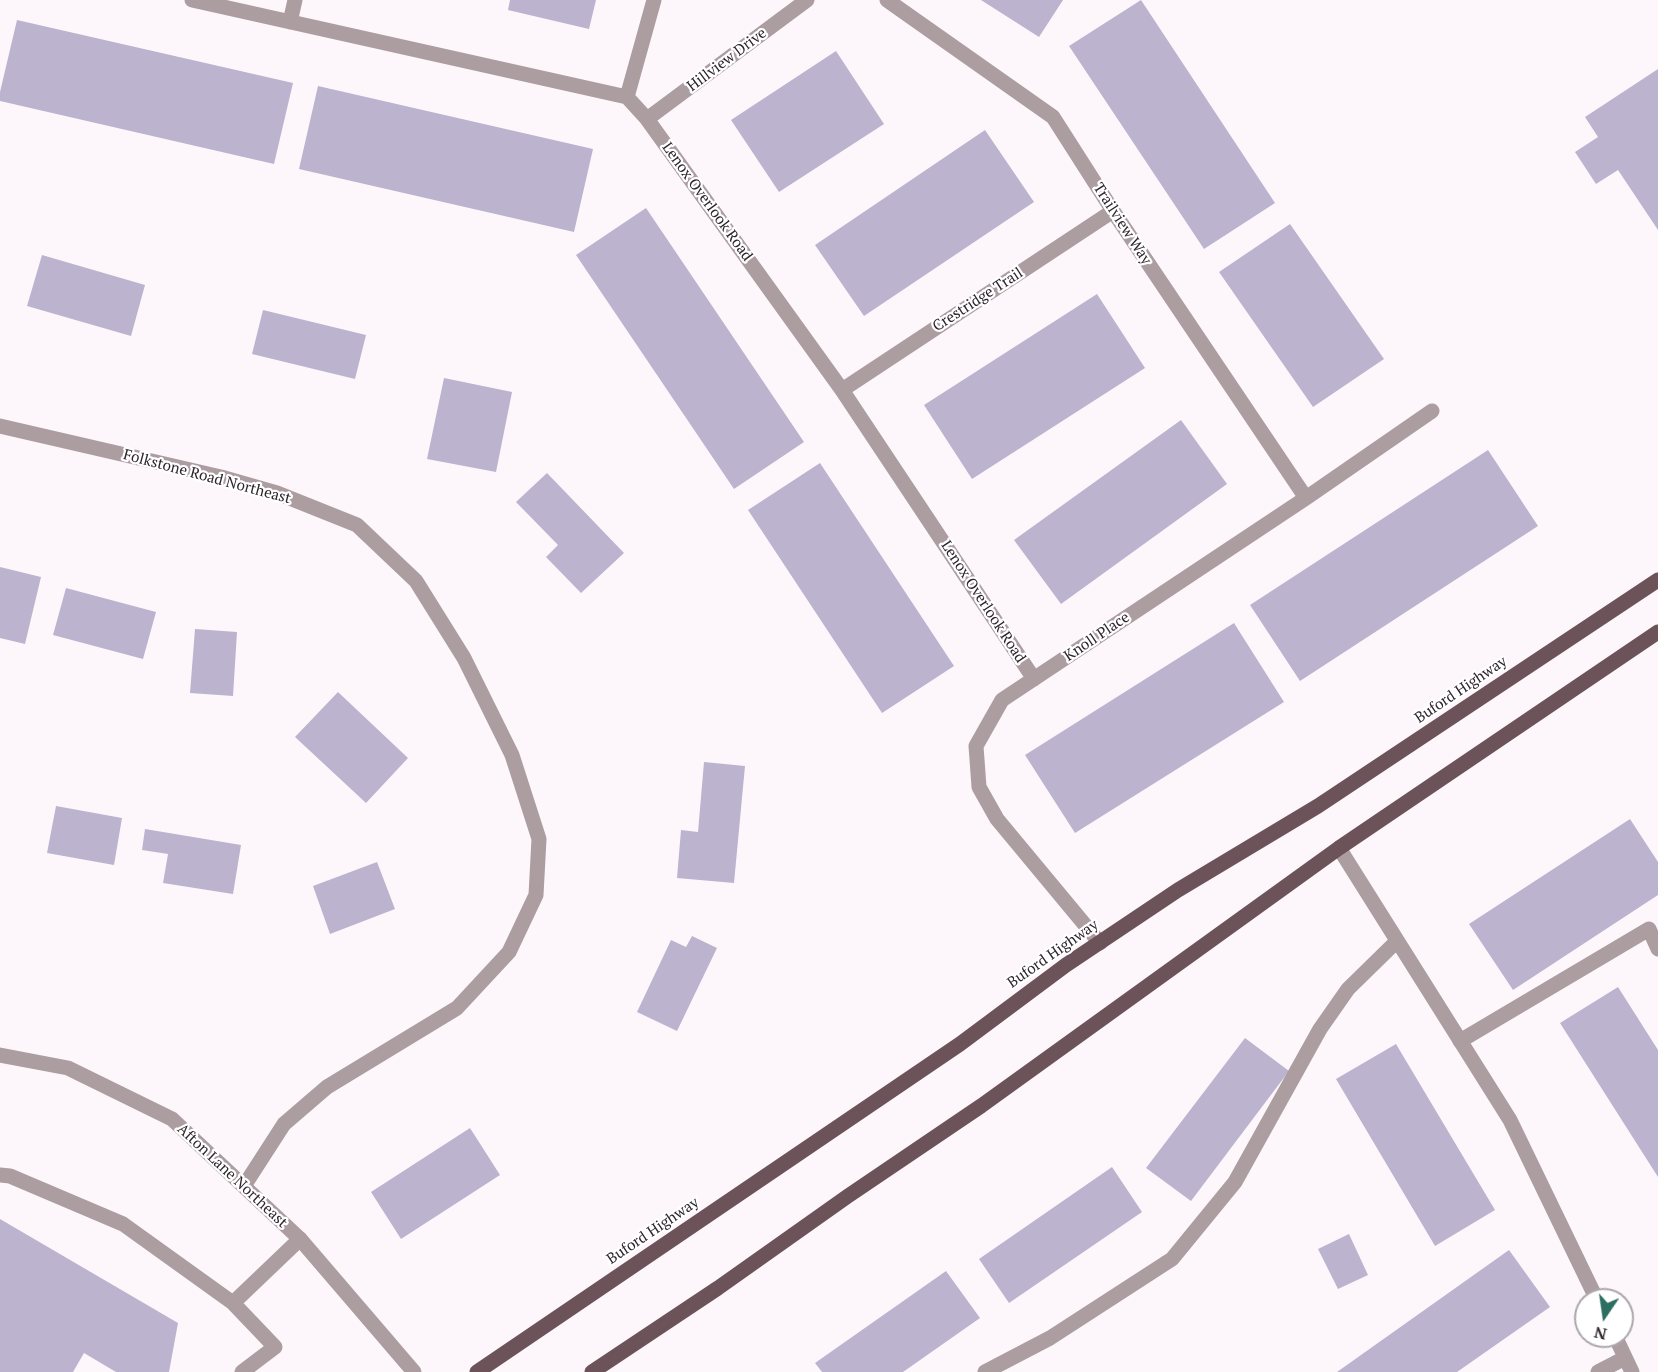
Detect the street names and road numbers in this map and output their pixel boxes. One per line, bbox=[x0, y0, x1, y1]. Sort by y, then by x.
street label: Hillview Drive bbox=[684, 24, 770, 96]
street label: Lenox Overlook Road bbox=[658, 139, 756, 265]
street label: Trailview Way bbox=[1089, 180, 1155, 268]
street label: Crestridge Trail bbox=[930, 264, 1026, 336]
street label: Folkstone Road Northeast bbox=[121, 446, 293, 508]
street label: Lenox Overlook Road bbox=[937, 538, 1029, 666]
street label: Knoll Place bbox=[1061, 609, 1133, 665]
street label: Buford Highway bbox=[1412, 653, 1510, 727]
street label: Buford Highway bbox=[1004, 916, 1102, 992]
street label: Afton Lane Northeast bbox=[173, 1120, 291, 1232]
street label: Buford Highway bbox=[604, 1194, 702, 1268]

